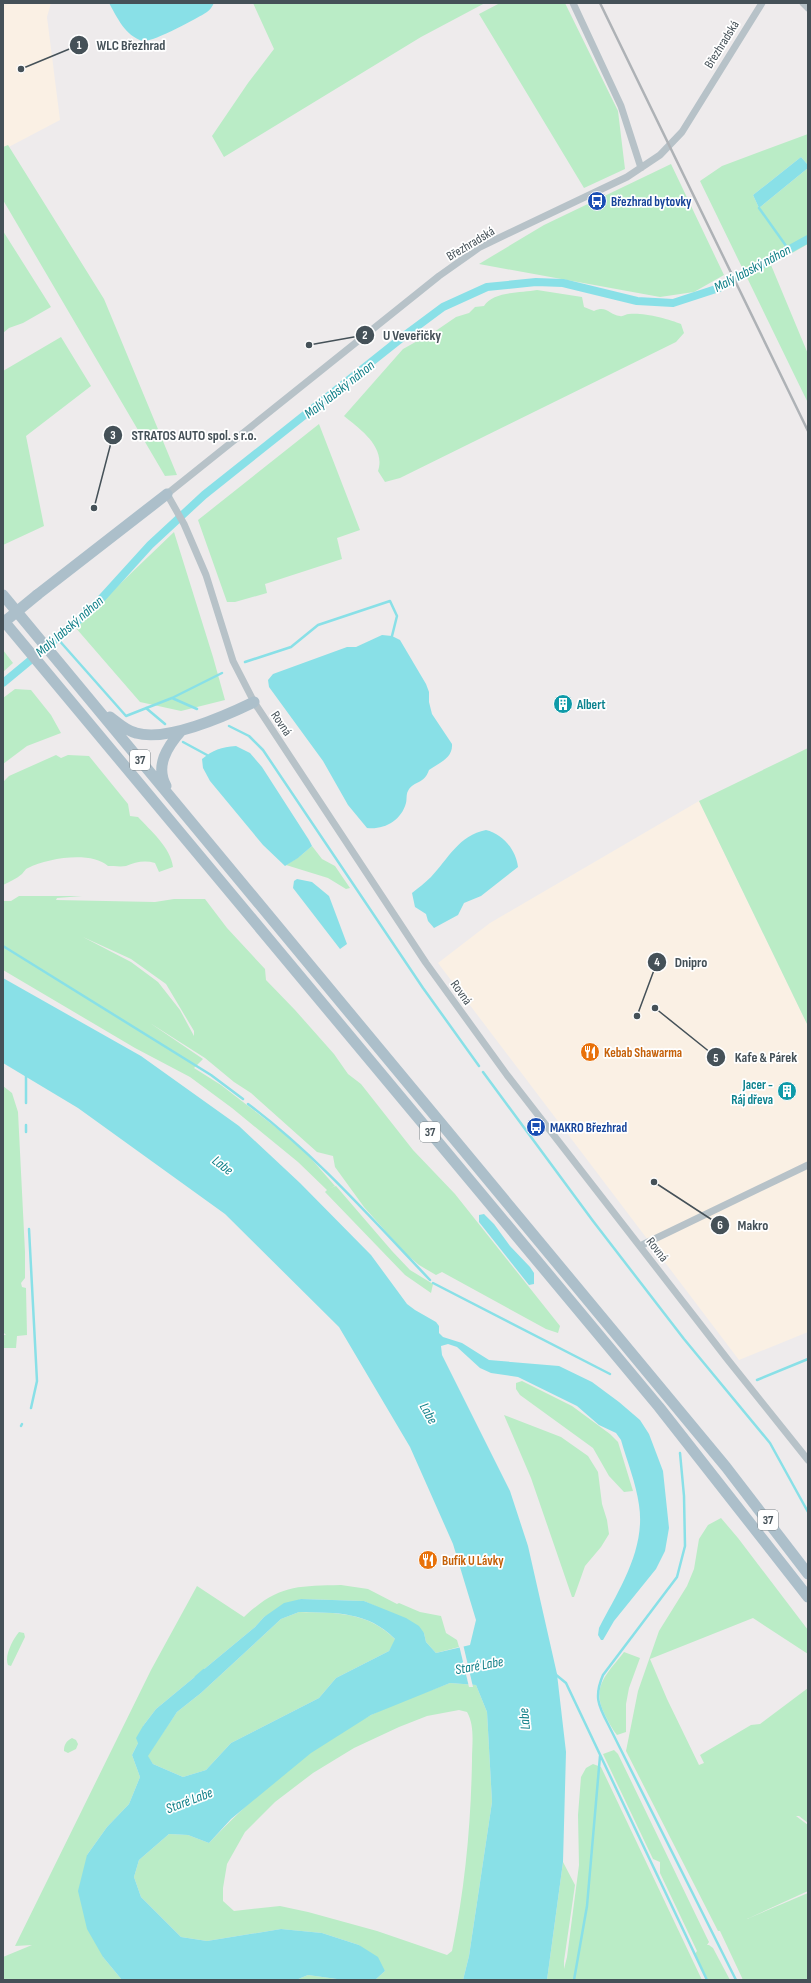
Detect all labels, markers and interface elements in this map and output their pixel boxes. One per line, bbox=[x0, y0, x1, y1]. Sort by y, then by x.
street label: Březhradská bbox=[701, 18, 743, 71]
callout: WLC Březhrad bbox=[69, 32, 174, 58]
text: WLC Březhrad bbox=[97, 37, 165, 54]
text: 1 bbox=[77, 38, 82, 53]
bus stop icon: Březhrad bytovky bbox=[586, 190, 608, 212]
place label: Březhrad bytovky bbox=[611, 194, 692, 210]
street label: Březhradská bbox=[444, 223, 498, 264]
water label: Malý labský náhon bbox=[711, 241, 794, 296]
callout: U Veveřičky bbox=[355, 322, 449, 348]
text: U Veveřičky bbox=[383, 327, 441, 344]
text: 2 bbox=[362, 328, 368, 343]
water label: Malý labský náhon bbox=[301, 357, 378, 422]
callout: STRATOS AUTO spol. s r.o. bbox=[103, 422, 265, 448]
text: STRATOS AUTO spol. s r.o. bbox=[131, 427, 257, 444]
text: 3 bbox=[110, 428, 116, 443]
water label: Malý labský náhon bbox=[32, 592, 107, 660]
building icon: Albert bbox=[552, 693, 574, 715]
place label: Albert bbox=[576, 697, 606, 713]
street label: Rovná bbox=[267, 708, 295, 739]
road number: 37 bbox=[130, 750, 150, 770]
callout: Dnipro bbox=[647, 949, 715, 975]
text: Dnipro bbox=[675, 954, 707, 971]
text: 4 bbox=[654, 955, 660, 970]
street label: Rovná bbox=[447, 977, 476, 1008]
restaurant icon: Kebab Shawarma bbox=[579, 1041, 601, 1063]
callout: Kafe & Párek bbox=[706, 1044, 805, 1070]
place label: Kebab Shawarma bbox=[604, 1045, 682, 1061]
text: Kafe & Párek bbox=[735, 1049, 797, 1066]
text: 5 bbox=[713, 1051, 719, 1066]
place label: Jacer - Ráj dřeva bbox=[731, 1077, 773, 1108]
building icon: Jacer - Ráj dřeva bbox=[776, 1080, 798, 1102]
bus stop icon: MAKRO Březhrad bbox=[525, 1116, 547, 1138]
place label: MAKRO Březhrad bbox=[550, 1120, 627, 1136]
road number: 37 bbox=[420, 1122, 440, 1142]
water label: Labe bbox=[209, 1152, 237, 1179]
callout: Makro bbox=[710, 1212, 776, 1238]
text: Makro bbox=[738, 1217, 768, 1234]
text: 6 bbox=[717, 1218, 723, 1233]
street label: Rovná bbox=[643, 1234, 672, 1265]
water label: Labe bbox=[416, 1400, 442, 1427]
road number: 37 bbox=[758, 1510, 778, 1530]
restaurant icon: Bufík U Lávky bbox=[417, 1549, 439, 1571]
place label: Bufík U Lávky bbox=[442, 1553, 504, 1569]
water label: Staré Labe bbox=[454, 1653, 505, 1678]
water label: Labe bbox=[515, 1707, 534, 1731]
water label: Staré Labe bbox=[163, 1784, 215, 1817]

